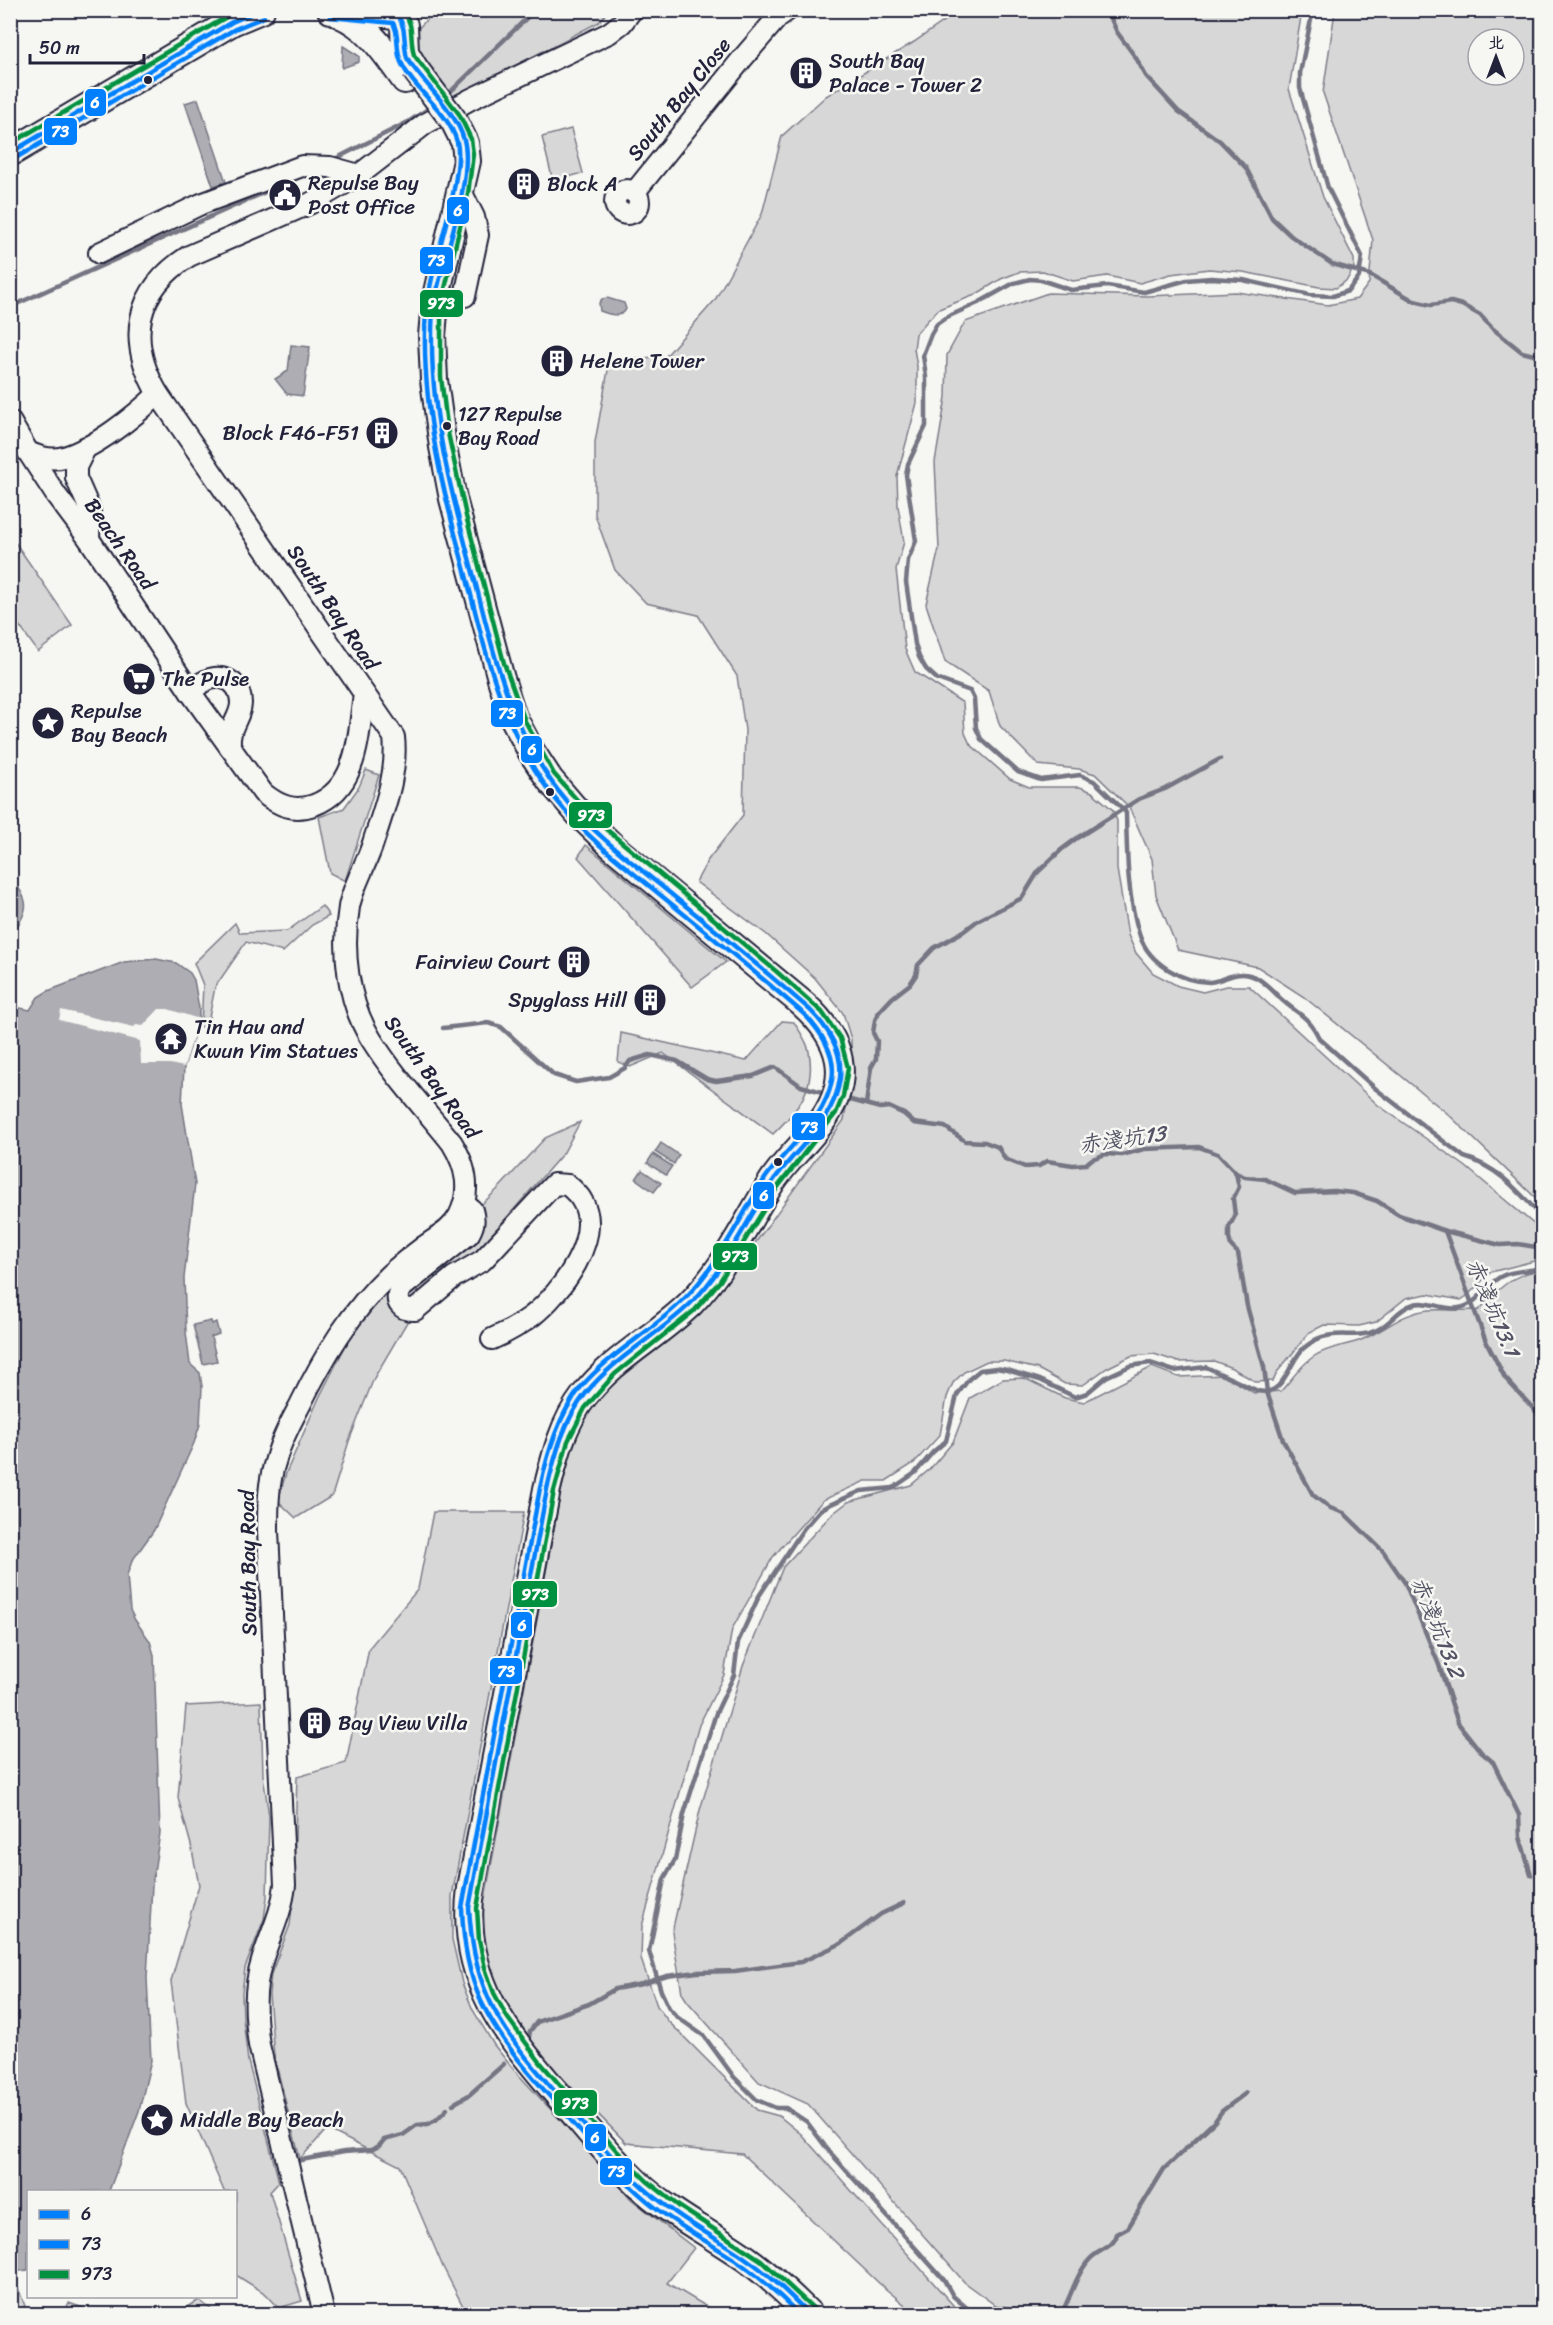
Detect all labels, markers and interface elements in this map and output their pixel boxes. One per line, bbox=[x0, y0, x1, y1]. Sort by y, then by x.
scale bar bbox=[30, 27, 144, 65]
north arrow bbox=[1466, 27, 1526, 87]
street label: South Bay Close bbox=[617, 28, 741, 169]
text: 北 bbox=[1488, 28, 1504, 57]
text: 50 m bbox=[39, 32, 80, 64]
place label: South Bay Palace - Tower 2 bbox=[829, 42, 982, 104]
building icon: South Bay Palace - Tower 2 bbox=[788, 55, 824, 91]
unlabelled marker bbox=[142, 74, 154, 86]
line badge: 6 bbox=[84, 88, 107, 117]
text: 6 bbox=[89, 88, 100, 117]
line badge: 73 bbox=[43, 117, 78, 146]
text: 73 bbox=[51, 117, 69, 146]
place label: Repulse Bay Post Office bbox=[308, 164, 419, 226]
place label: Block A bbox=[547, 165, 618, 203]
building icon: Block A bbox=[506, 166, 542, 202]
public building icon: Repulse Bay Post Office bbox=[267, 177, 303, 213]
line badge: 6 bbox=[446, 196, 470, 225]
text: 6 bbox=[452, 196, 463, 225]
line badge: 73 bbox=[419, 246, 454, 275]
text: 73 bbox=[427, 246, 445, 275]
line badge: 973 bbox=[419, 289, 464, 318]
text: 973 bbox=[427, 289, 455, 318]
place label: Helene Tower bbox=[580, 342, 705, 380]
building icon: Helene Tower bbox=[539, 343, 575, 379]
place label: 127 Repulse Bay Road bbox=[458, 397, 562, 456]
place label: Block F46-F51 bbox=[222, 414, 359, 452]
building icon: Block F46-F51 bbox=[364, 415, 400, 451]
marker: 127 Repulse Bay Road bbox=[441, 420, 453, 432]
street label: Beach Road bbox=[74, 490, 167, 600]
street label: South Bay Road bbox=[276, 536, 391, 680]
place label: The Pulse bbox=[162, 660, 249, 698]
supermarket icon: The Pulse bbox=[121, 661, 157, 697]
place label: Repulse Bay Beach bbox=[71, 692, 167, 754]
line badge: 73 bbox=[490, 699, 524, 728]
text: 73 bbox=[498, 699, 516, 728]
place icon: Repulse Bay Beach bbox=[30, 705, 66, 741]
line badge: 6 bbox=[520, 735, 543, 764]
text: 6 bbox=[526, 735, 537, 764]
unlabelled marker bbox=[544, 786, 556, 798]
line badge: 973 bbox=[568, 801, 613, 829]
text: 973 bbox=[577, 801, 605, 830]
place label: Fairview Court bbox=[415, 943, 551, 981]
building icon: Fairview Court bbox=[556, 944, 592, 980]
place label: Spyglass Hill bbox=[508, 981, 628, 1019]
building icon: Spyglass Hill bbox=[632, 982, 668, 1018]
street label: South Bay Road bbox=[374, 1007, 491, 1149]
place label: Tin Hau and Kwun Yim Statues bbox=[194, 1008, 358, 1070]
temple icon: Tin Hau and Kwun Yim Statues bbox=[153, 1021, 189, 1057]
line badge: 73 bbox=[791, 1112, 826, 1141]
text: 73 bbox=[800, 1113, 818, 1142]
water label: 赤淺坑13 bbox=[1076, 1113, 1171, 1164]
unlabelled marker bbox=[772, 1156, 784, 1168]
line badge: 6 bbox=[752, 1181, 775, 1210]
text: 6 bbox=[758, 1181, 769, 1210]
line badge: 973 bbox=[712, 1242, 758, 1271]
text: 973 bbox=[721, 1242, 749, 1271]
water label: 赤淺坑13.1 bbox=[1455, 1252, 1533, 1366]
street label: South Bay Road bbox=[228, 1488, 268, 1636]
water label: 赤淺坑13.2 bbox=[1400, 1570, 1477, 1687]
line badge: 973 bbox=[512, 1580, 558, 1608]
text: 973 bbox=[521, 1580, 549, 1609]
line badge: 6 bbox=[510, 1611, 533, 1639]
text: 6 bbox=[516, 1611, 527, 1640]
line badge: 73 bbox=[489, 1657, 523, 1685]
text: 73 bbox=[497, 1657, 515, 1686]
place label: Bay View Villa bbox=[338, 1704, 468, 1742]
building icon: Bay View Villa bbox=[297, 1705, 333, 1741]
line badge: 973 bbox=[553, 2089, 598, 2117]
text: 973 bbox=[561, 2089, 589, 2118]
place label: Middle Bay Beach bbox=[180, 2101, 344, 2139]
place icon: Middle Bay Beach bbox=[139, 2102, 175, 2138]
line badge: 6 bbox=[584, 2123, 607, 2152]
text: 6 bbox=[589, 2123, 600, 2152]
line badge: 73 bbox=[599, 2157, 633, 2186]
text: 73 bbox=[607, 2157, 625, 2186]
legend bbox=[27, 2190, 237, 2298]
text: 6 bbox=[81, 2198, 91, 2230]
text: 73 bbox=[81, 2228, 101, 2260]
text: 973 bbox=[81, 2258, 112, 2290]

